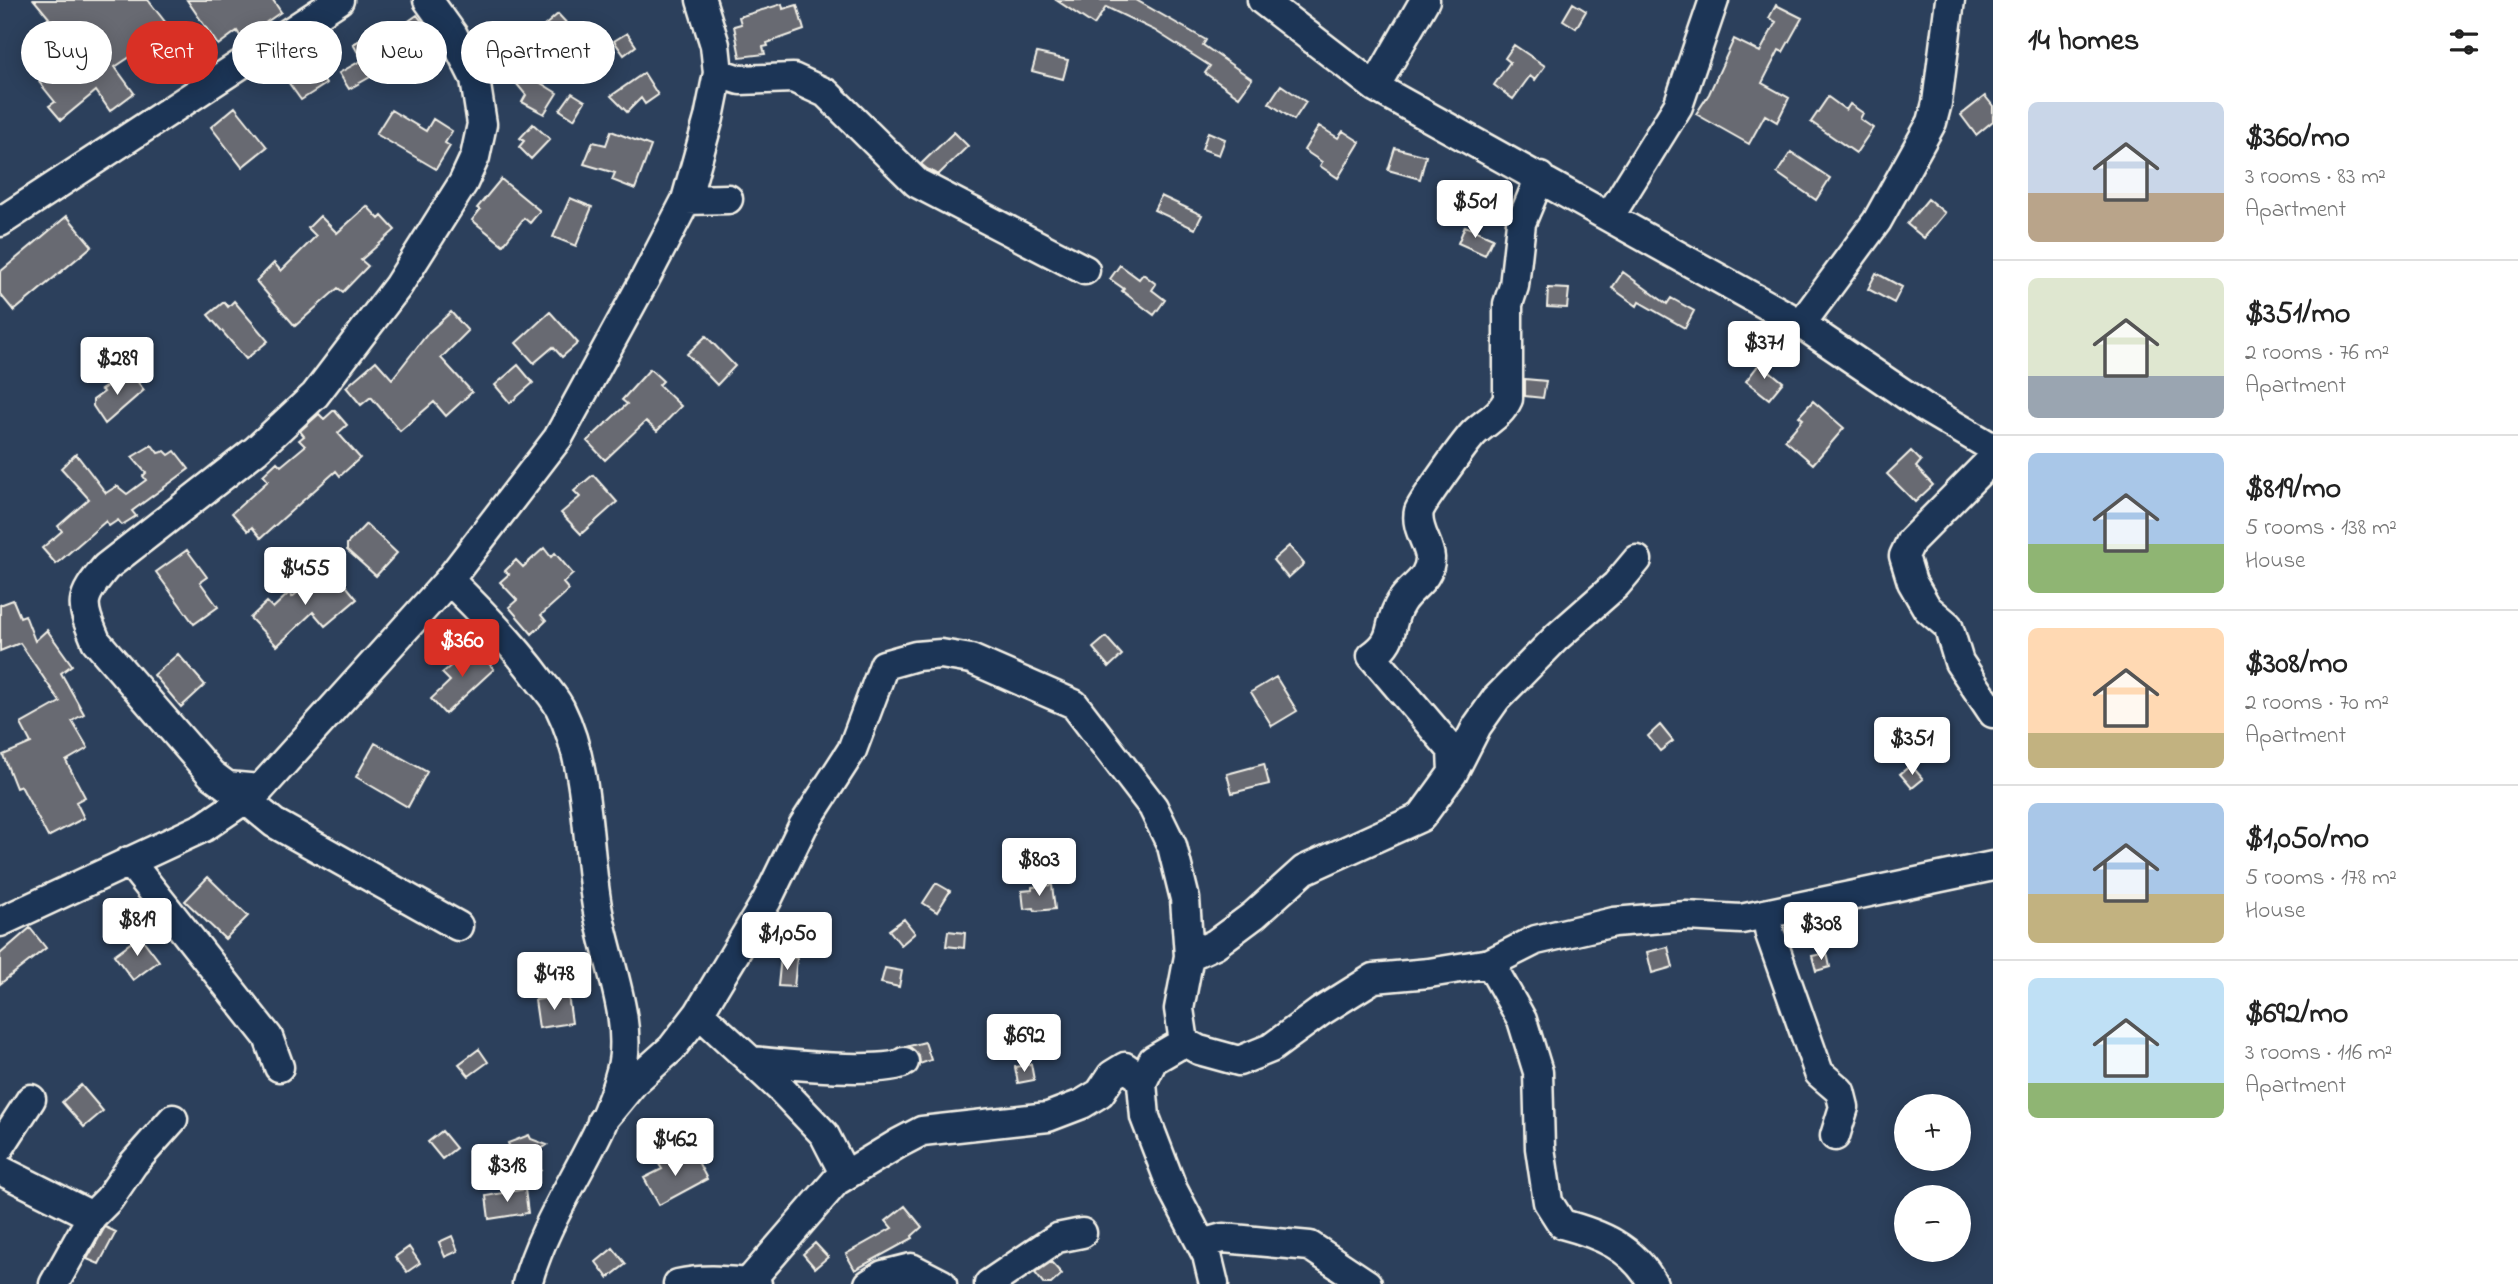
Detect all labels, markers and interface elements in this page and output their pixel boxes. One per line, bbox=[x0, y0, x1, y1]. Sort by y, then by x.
text: 14 homes bbox=[2028, 20, 2139, 64]
chip: Buy bbox=[21, 21, 112, 84]
chip: Rent bbox=[126, 21, 218, 84]
chip: Filters bbox=[232, 21, 342, 84]
chip: New bbox=[356, 21, 447, 84]
chip: Apartment bbox=[461, 21, 615, 84]
icon: filters bbox=[2445, 23, 2483, 61]
text: $360/mo bbox=[2245, 117, 2350, 161]
icon: home bbox=[2084, 130, 2168, 214]
text: 3 rooms · 83 m² bbox=[2245, 161, 2386, 194]
pin: $501 bbox=[1434, 180, 1516, 240]
text: $501 bbox=[1453, 186, 1497, 219]
text: Apartment bbox=[2245, 194, 2346, 227]
text: $351/mo bbox=[2245, 293, 2350, 337]
icon: home bbox=[2084, 306, 2168, 390]
pin: $371 bbox=[1723, 322, 1805, 381]
text: $371 bbox=[1744, 327, 1784, 360]
text: 2 rooms · 76 m² bbox=[2245, 337, 2389, 370]
pin: $289 bbox=[76, 338, 158, 397]
text: $289 bbox=[97, 343, 137, 376]
text: Apartment bbox=[2245, 370, 2346, 403]
text: $819/mo bbox=[2245, 468, 2341, 512]
icon: home bbox=[2084, 481, 2168, 565]
text: 5 rooms · 138 m² bbox=[2245, 512, 2397, 545]
text: House bbox=[2245, 545, 2305, 578]
pin: $455 bbox=[264, 548, 346, 607]
text: $455 bbox=[280, 553, 330, 586]
pin: $360 bbox=[421, 620, 503, 679]
text: $360 bbox=[440, 625, 484, 658]
text: $308/mo bbox=[2245, 643, 2348, 687]
icon: home bbox=[2084, 656, 2168, 740]
text: 2 rooms · 70 m² bbox=[2245, 687, 2389, 720]
pin: $351 bbox=[1871, 718, 1953, 777]
text: Apartment bbox=[2245, 720, 2346, 753]
text: $351 bbox=[1890, 723, 1934, 756]
text: $1,050/mo bbox=[2245, 818, 2369, 862]
icon: home bbox=[2084, 831, 2168, 915]
pin: $803 bbox=[998, 838, 1080, 898]
text: $803 bbox=[1018, 844, 1060, 877]
text: 5 rooms · 178 m² bbox=[2245, 862, 2397, 895]
text: House bbox=[2245, 895, 2305, 928]
pin: $819 bbox=[96, 898, 178, 958]
pin: $308 bbox=[1780, 902, 1862, 962]
text: $819 bbox=[119, 904, 155, 937]
text: $308 bbox=[1800, 908, 1842, 941]
pin: $1,050 bbox=[730, 912, 844, 972]
text: $1,050 bbox=[758, 918, 816, 951]
pin: $478 bbox=[513, 953, 595, 1012]
text: $478 bbox=[533, 958, 575, 991]
text: $692/mo bbox=[2245, 993, 2348, 1037]
icon: home bbox=[2084, 1006, 2168, 1090]
pin: $692 bbox=[983, 1014, 1065, 1074]
text: $692 bbox=[1003, 1020, 1045, 1053]
text: 3 rooms · 116 m² bbox=[2245, 1037, 2392, 1070]
text: Apartment bbox=[2245, 1070, 2346, 1103]
map controls bbox=[1894, 1094, 1971, 1262]
button: + bbox=[1894, 1094, 1971, 1171]
pin: $462 bbox=[634, 1118, 716, 1178]
text: $462 bbox=[653, 1124, 697, 1157]
pin: $318 bbox=[466, 1144, 548, 1204]
text: $318 bbox=[487, 1150, 527, 1183]
button: − bbox=[1894, 1185, 1971, 1262]

